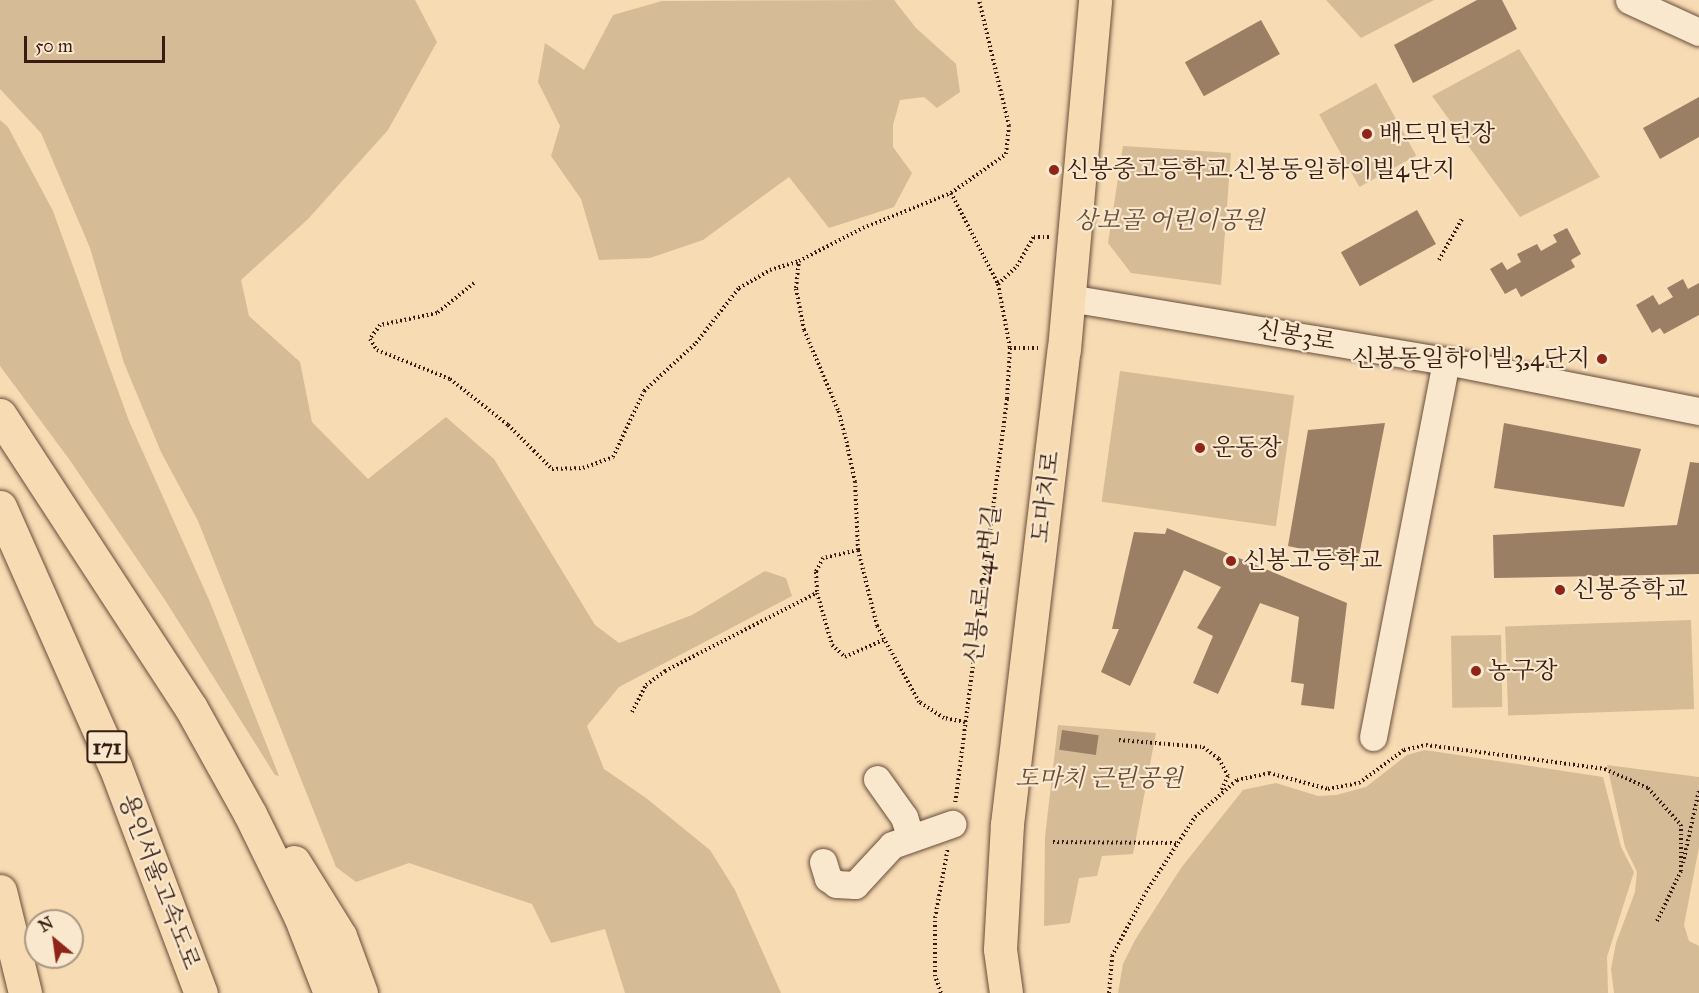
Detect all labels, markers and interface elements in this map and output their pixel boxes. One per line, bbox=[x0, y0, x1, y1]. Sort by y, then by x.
scale bar bbox=[27, 24, 168, 62]
text: 50 m bbox=[35, 35, 73, 57]
place label: 배드민턴장 bbox=[1379, 120, 1495, 148]
marker: 배드민턴장 bbox=[1360, 127, 1374, 141]
place label: 신봉중고등학교.신봉동일하이빌4단지 bbox=[1066, 156, 1455, 184]
marker: 신봉중고등학교.신봉동일하이빌4단지 bbox=[1047, 163, 1061, 177]
park label: 상보골 어린이공원 bbox=[1074, 207, 1264, 235]
street label: 신봉3로 bbox=[1255, 315, 1337, 357]
place label: 신봉동일하이빌3,4단지 bbox=[1352, 345, 1590, 373]
marker: 신봉동일하이빌3,4단지 bbox=[1595, 352, 1609, 366]
place label: 운동장 bbox=[1212, 434, 1282, 462]
marker: 운동장 bbox=[1193, 441, 1207, 455]
street label: 도마치로 bbox=[1026, 449, 1066, 545]
street label: 신봉1로241번길 bbox=[959, 504, 1007, 666]
place label: 신봉고등학교 bbox=[1243, 547, 1382, 575]
marker: 신봉고등학교 bbox=[1224, 554, 1238, 568]
place label: 신봉중학교 bbox=[1572, 576, 1688, 604]
marker: 신봉중학교 bbox=[1553, 583, 1567, 597]
place label: 농구장 bbox=[1488, 657, 1558, 685]
marker: 농구장 bbox=[1469, 664, 1483, 678]
road number: 171 bbox=[86, 728, 128, 766]
park label: 도마치 근린공원 bbox=[1015, 765, 1183, 793]
street label: 용인서울고속도로 bbox=[112, 790, 206, 974]
north arrow bbox=[24, 909, 84, 969]
text: N bbox=[35, 913, 57, 936]

